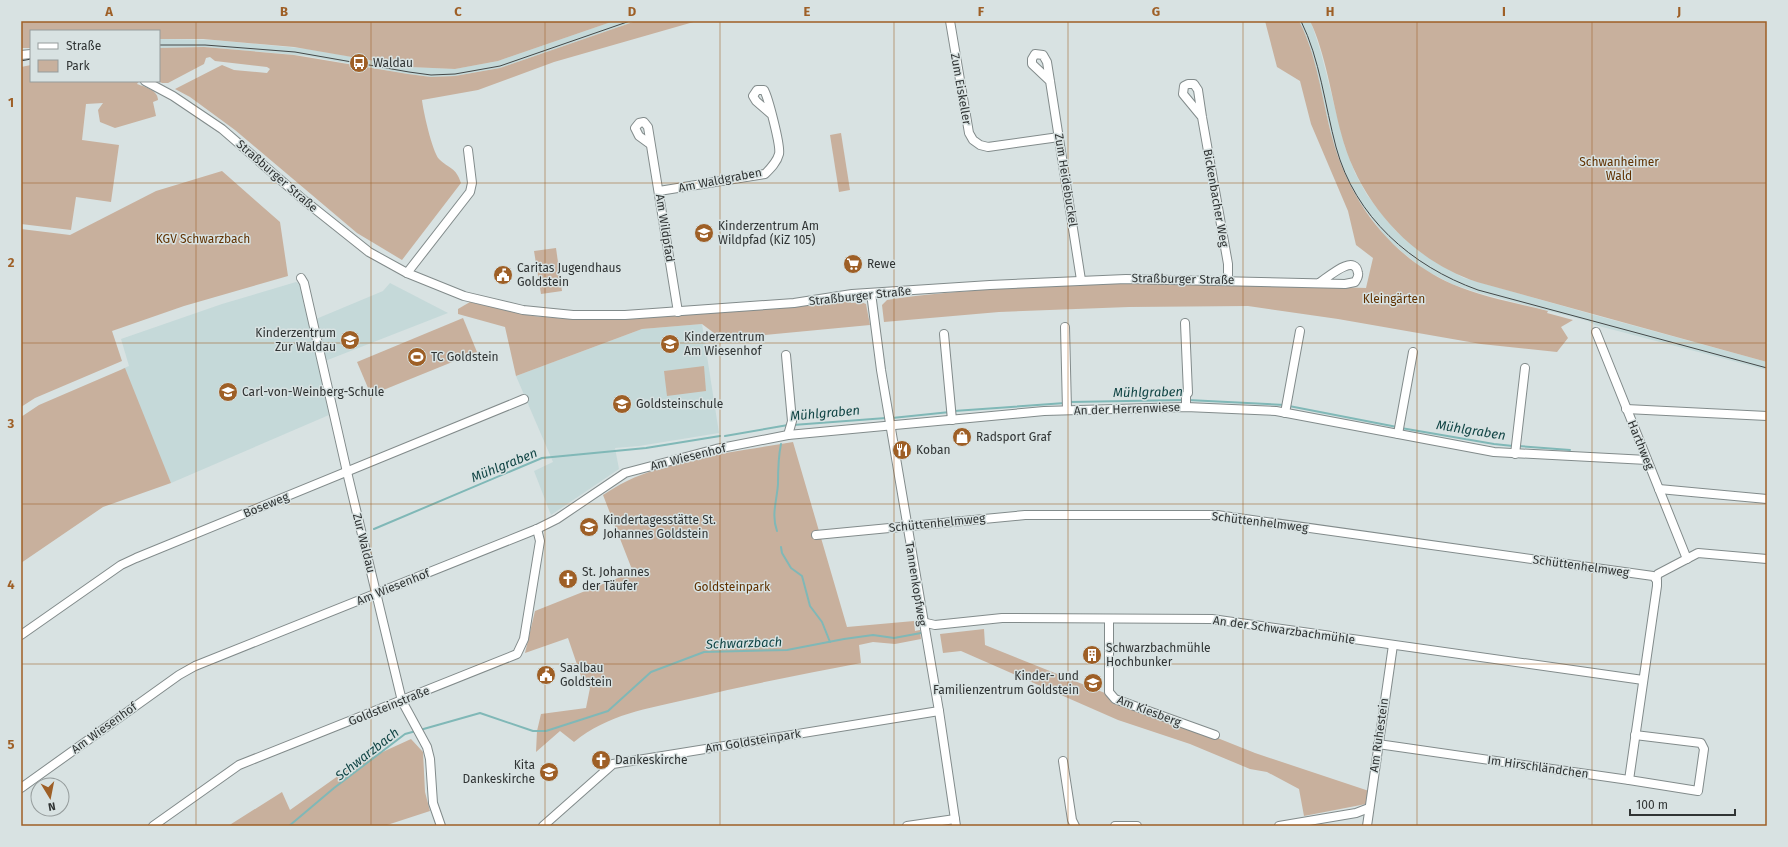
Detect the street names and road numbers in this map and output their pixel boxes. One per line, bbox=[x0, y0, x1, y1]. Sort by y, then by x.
street label: Zum Eiskeller bbox=[948, 52, 974, 126]
street label: Zum Heidebuckel bbox=[1052, 132, 1080, 228]
street label: Straßburger Straße bbox=[234, 137, 320, 215]
street label: Bickenbacher Weg bbox=[1200, 148, 1232, 249]
street label: Am Waldgraben bbox=[677, 165, 763, 195]
street label: Am Wildpfad bbox=[653, 193, 677, 263]
street label: Straßburger Straße bbox=[1131, 271, 1235, 287]
street label: Straßburger Straße bbox=[808, 284, 912, 308]
street label: An der Herrenwiese bbox=[1074, 400, 1180, 418]
street label: Harthweg bbox=[1625, 418, 1658, 472]
street label: Am Wiesenhof bbox=[649, 441, 728, 473]
street label: Boseweg bbox=[241, 489, 291, 520]
street label: Schüttenhelmweg bbox=[1211, 509, 1310, 535]
street label: Schüttenhelmweg bbox=[888, 511, 987, 535]
street label: Zur Waldau bbox=[350, 512, 378, 574]
street label: Tannenkopfweg bbox=[902, 541, 930, 628]
street label: Schüttenhelmweg bbox=[1532, 552, 1631, 580]
street label: Am Wiesenhof bbox=[354, 566, 432, 608]
street label: An der Schwarzbachmühle bbox=[1212, 613, 1356, 647]
street label: Goldsteinstraße bbox=[346, 683, 432, 729]
street label: Am Kiesberg bbox=[1115, 692, 1184, 730]
street label: Am Ruhestein bbox=[1367, 697, 1391, 773]
street label: Am Wiesenhof bbox=[69, 699, 140, 756]
street label: Am Goldsteinpark bbox=[704, 726, 803, 755]
street label: Im Hirschländchen bbox=[1487, 753, 1589, 781]

